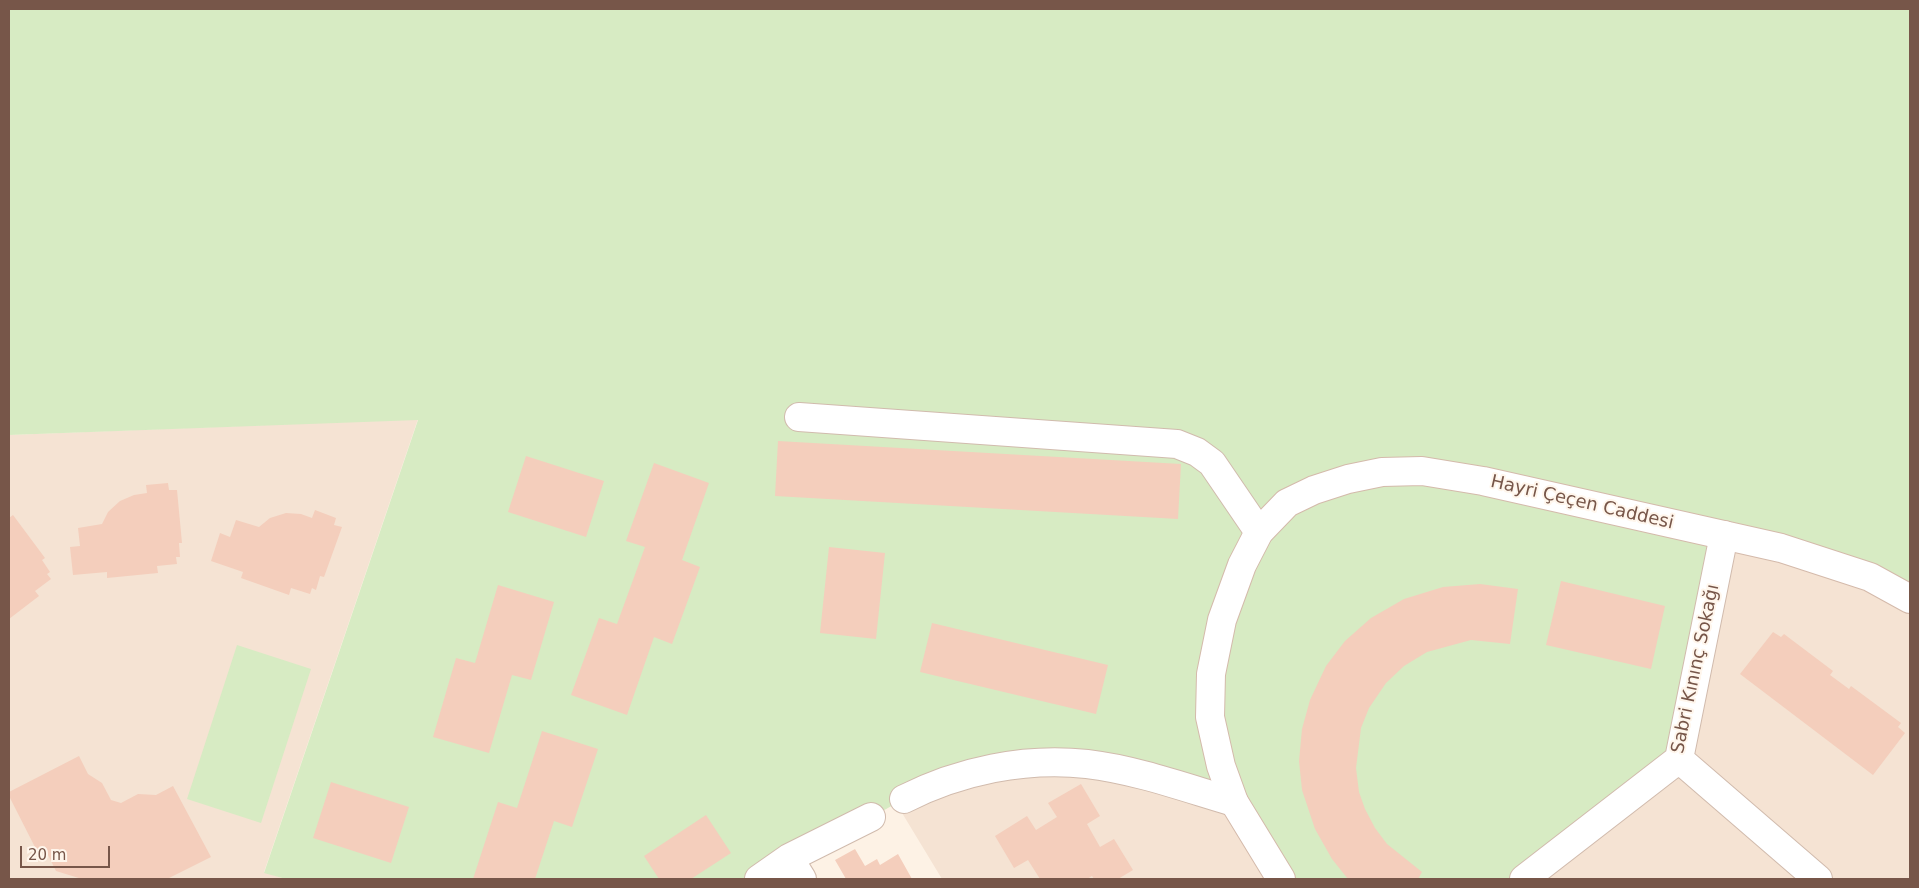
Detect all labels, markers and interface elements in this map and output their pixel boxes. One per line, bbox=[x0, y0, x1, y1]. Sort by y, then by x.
street label: Hayri Çeçen Caddesi bbox=[1488, 471, 1676, 535]
street label: Sabri Kınınç Sokağı bbox=[1668, 583, 1724, 755]
scale bar bbox=[22, 836, 112, 868]
text: 20 m bbox=[28, 846, 66, 864]

